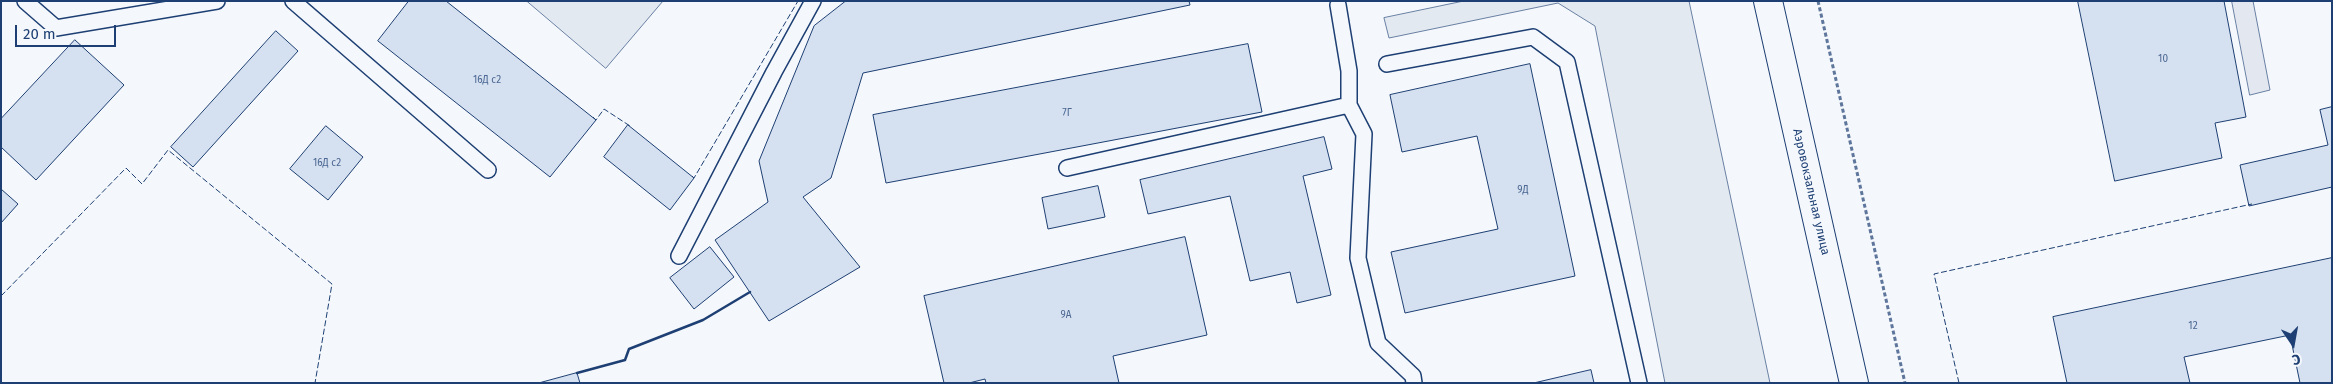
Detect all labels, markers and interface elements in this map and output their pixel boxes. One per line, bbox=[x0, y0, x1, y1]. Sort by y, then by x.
scale bar bbox=[18, 15, 119, 47]
text: 20 m bbox=[23, 25, 56, 43]
house number: 10 bbox=[2158, 53, 2168, 65]
house number: 16Д с2 bbox=[473, 74, 501, 86]
house number: 7Г bbox=[1062, 107, 1072, 119]
street label: Аэровокзальная улица bbox=[1789, 127, 1833, 257]
house number: 16Д с2 bbox=[313, 157, 341, 169]
house number: 9Д bbox=[1517, 184, 1529, 196]
house number: 9А bbox=[1061, 309, 1071, 321]
north arrow bbox=[2268, 319, 2318, 369]
house number: 12 bbox=[2188, 320, 2198, 332]
text: С bbox=[2291, 350, 2302, 368]

